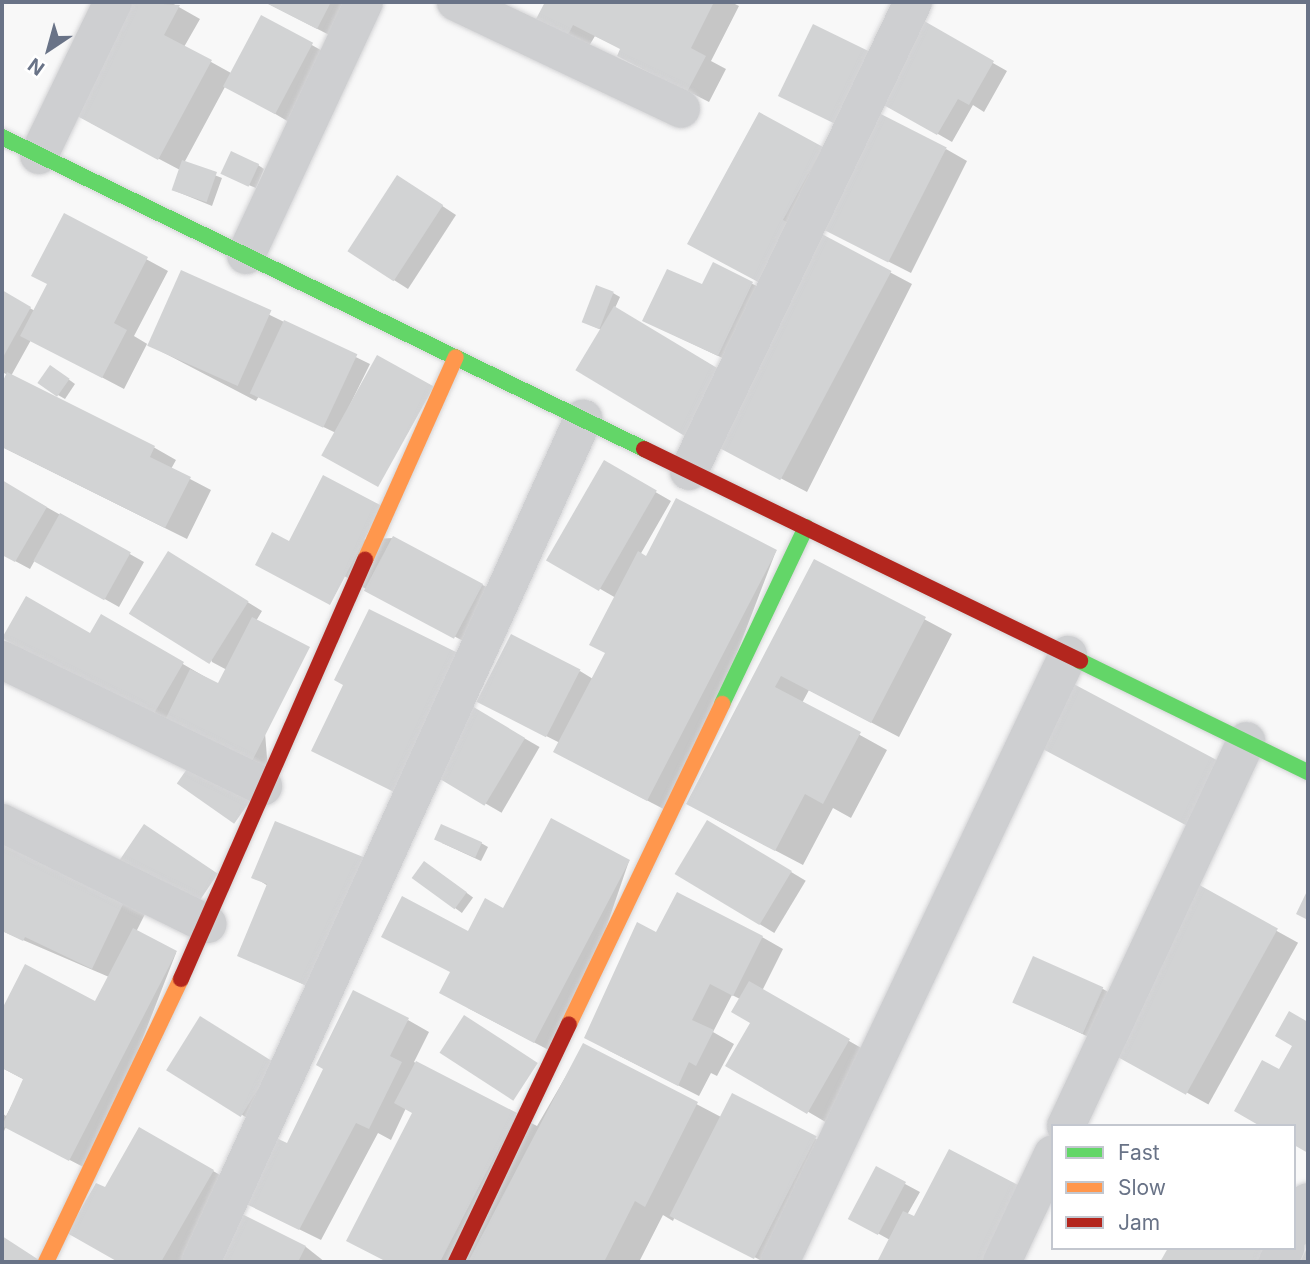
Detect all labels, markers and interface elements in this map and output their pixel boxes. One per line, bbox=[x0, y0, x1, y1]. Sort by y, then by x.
north arrow bbox=[14, 14, 84, 84]
text: N bbox=[24, 53, 49, 80]
legend bbox=[1051, 1124, 1296, 1250]
text: Fast bbox=[1118, 1140, 1160, 1165]
text: Slow bbox=[1118, 1175, 1166, 1200]
text: Jam bbox=[1118, 1210, 1160, 1235]

